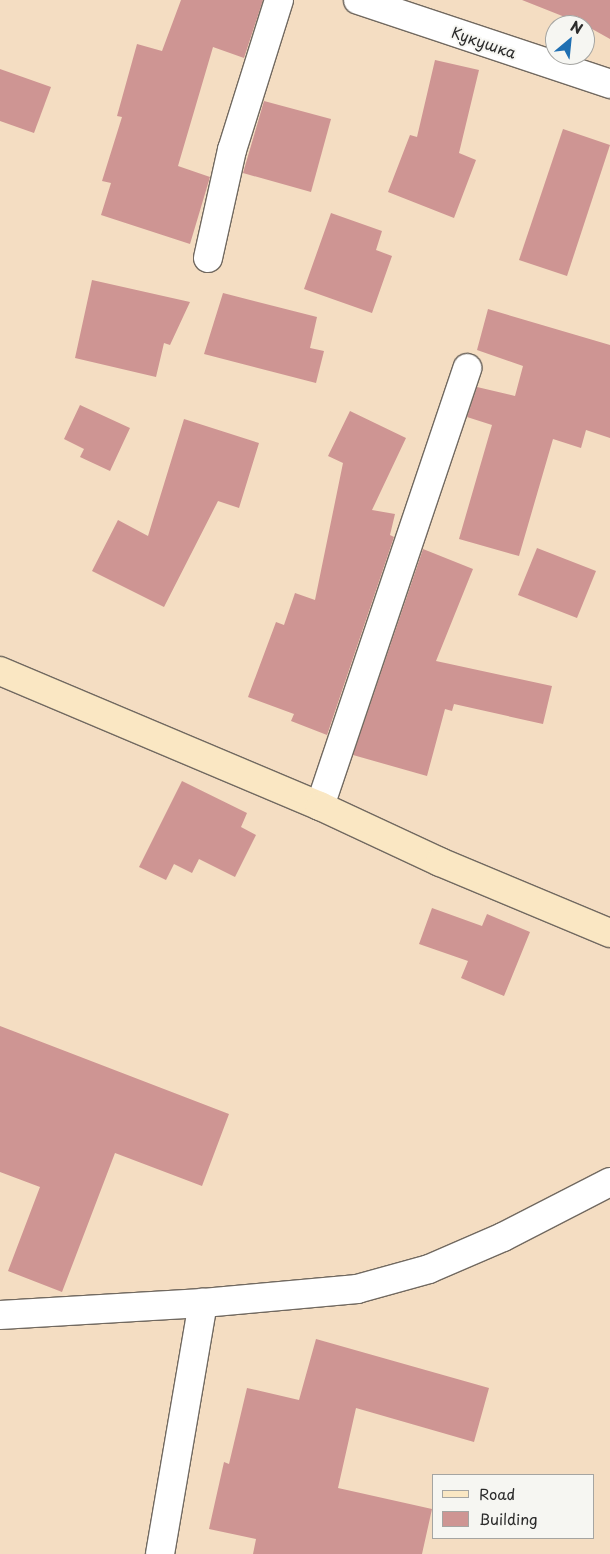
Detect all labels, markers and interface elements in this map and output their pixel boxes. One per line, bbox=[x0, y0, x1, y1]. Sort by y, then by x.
north arrow bbox=[545, 15, 595, 65]
text: N bbox=[567, 15, 587, 39]
street label: Кукушка bbox=[449, 23, 519, 61]
legend bbox=[432, 1474, 595, 1539]
text: Road bbox=[479, 1482, 515, 1505]
text: Building bbox=[479, 1507, 538, 1530]

